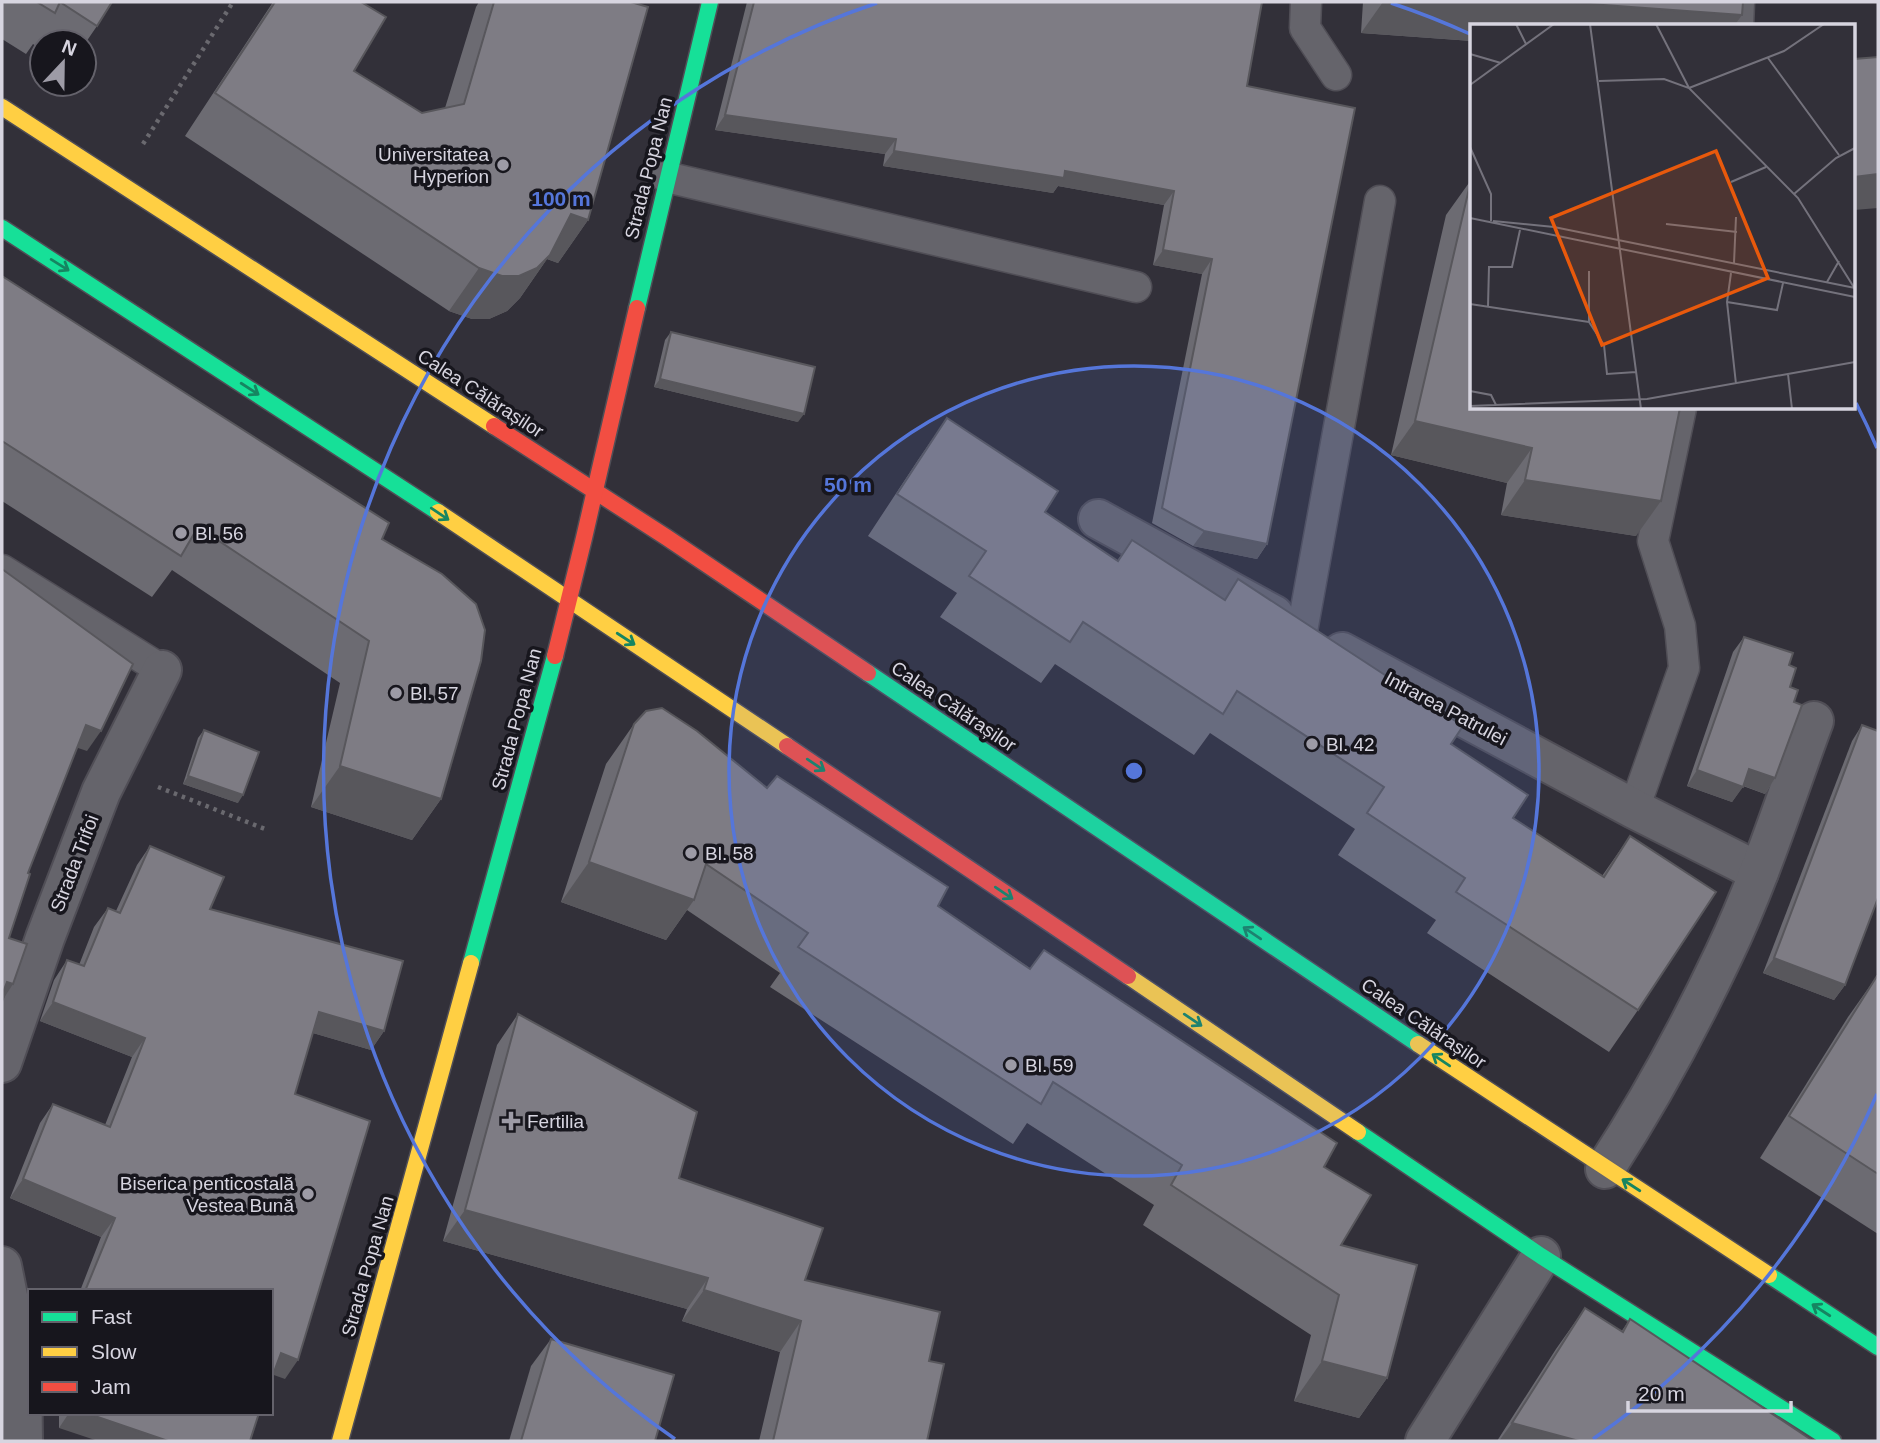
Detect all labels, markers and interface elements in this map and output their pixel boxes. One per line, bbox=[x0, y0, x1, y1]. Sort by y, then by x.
inset map bbox=[1470, 24, 1856, 410]
north arrow bbox=[28, 28, 98, 98]
text: N bbox=[59, 35, 79, 60]
street label: Strada Popa Nan bbox=[621, 95, 676, 241]
place label: Universitatea Hyperion bbox=[378, 144, 489, 187]
marker: Universitatea Hyperion bbox=[495, 157, 511, 173]
text: 100 m bbox=[531, 187, 591, 210]
one-way arrow bbox=[49, 258, 69, 272]
street label: Calea Călărașilor bbox=[414, 345, 548, 442]
one-way arrow bbox=[240, 382, 259, 396]
text: 50 m bbox=[824, 473, 872, 496]
one-way arrow bbox=[430, 507, 449, 522]
place label: Bl. 56 bbox=[195, 523, 244, 544]
marker: Bl. 56 bbox=[173, 525, 189, 541]
one-way arrow bbox=[616, 633, 636, 647]
street label: Strada Popa Nan bbox=[487, 646, 545, 792]
street label: Calea Călărașilor bbox=[887, 657, 1021, 756]
street label: Intrarea Patrulei bbox=[1381, 667, 1510, 749]
place label: Bl. 57 bbox=[410, 683, 459, 704]
marker: Bl. 57 bbox=[388, 685, 404, 701]
place label: Bl. 42 bbox=[1326, 734, 1375, 755]
marker: Bl. 42 bbox=[1304, 736, 1320, 752]
one-way arrow bbox=[806, 758, 825, 772]
centre of rings bbox=[1122, 759, 1146, 783]
street label: Strada Trifoi bbox=[46, 812, 103, 915]
place label: Bl. 58 bbox=[705, 843, 754, 864]
marker: Bl. 58 bbox=[683, 845, 699, 861]
one-way arrow bbox=[994, 886, 1013, 900]
one-way arrow bbox=[1243, 925, 1263, 939]
street label: Calea Călărașilor bbox=[1357, 974, 1491, 1073]
one-way arrow bbox=[1182, 1014, 1202, 1028]
one-way arrow bbox=[1432, 1053, 1451, 1067]
place label: Bl. 59 bbox=[1025, 1055, 1074, 1076]
marker: Bl. 59 bbox=[1003, 1057, 1019, 1073]
marker: Fertilia bbox=[501, 1111, 521, 1131]
place label: Fertilia bbox=[527, 1111, 584, 1132]
place label: Biserica penticostală Vestea Bună bbox=[120, 1173, 294, 1216]
one-way arrow bbox=[1622, 1178, 1641, 1193]
marker: Biserica penticostală Vestea Bună bbox=[300, 1186, 316, 1202]
street label: Strada Popa Nan bbox=[337, 1193, 398, 1339]
legend bbox=[28, 1289, 273, 1415]
one-way arrow bbox=[1812, 1303, 1831, 1317]
text: Fast bbox=[91, 1305, 132, 1328]
text: Slow bbox=[91, 1340, 137, 1363]
scale bar bbox=[1628, 1370, 1791, 1414]
text: Jam bbox=[91, 1375, 131, 1398]
text: 20 m bbox=[1638, 1382, 1685, 1405]

